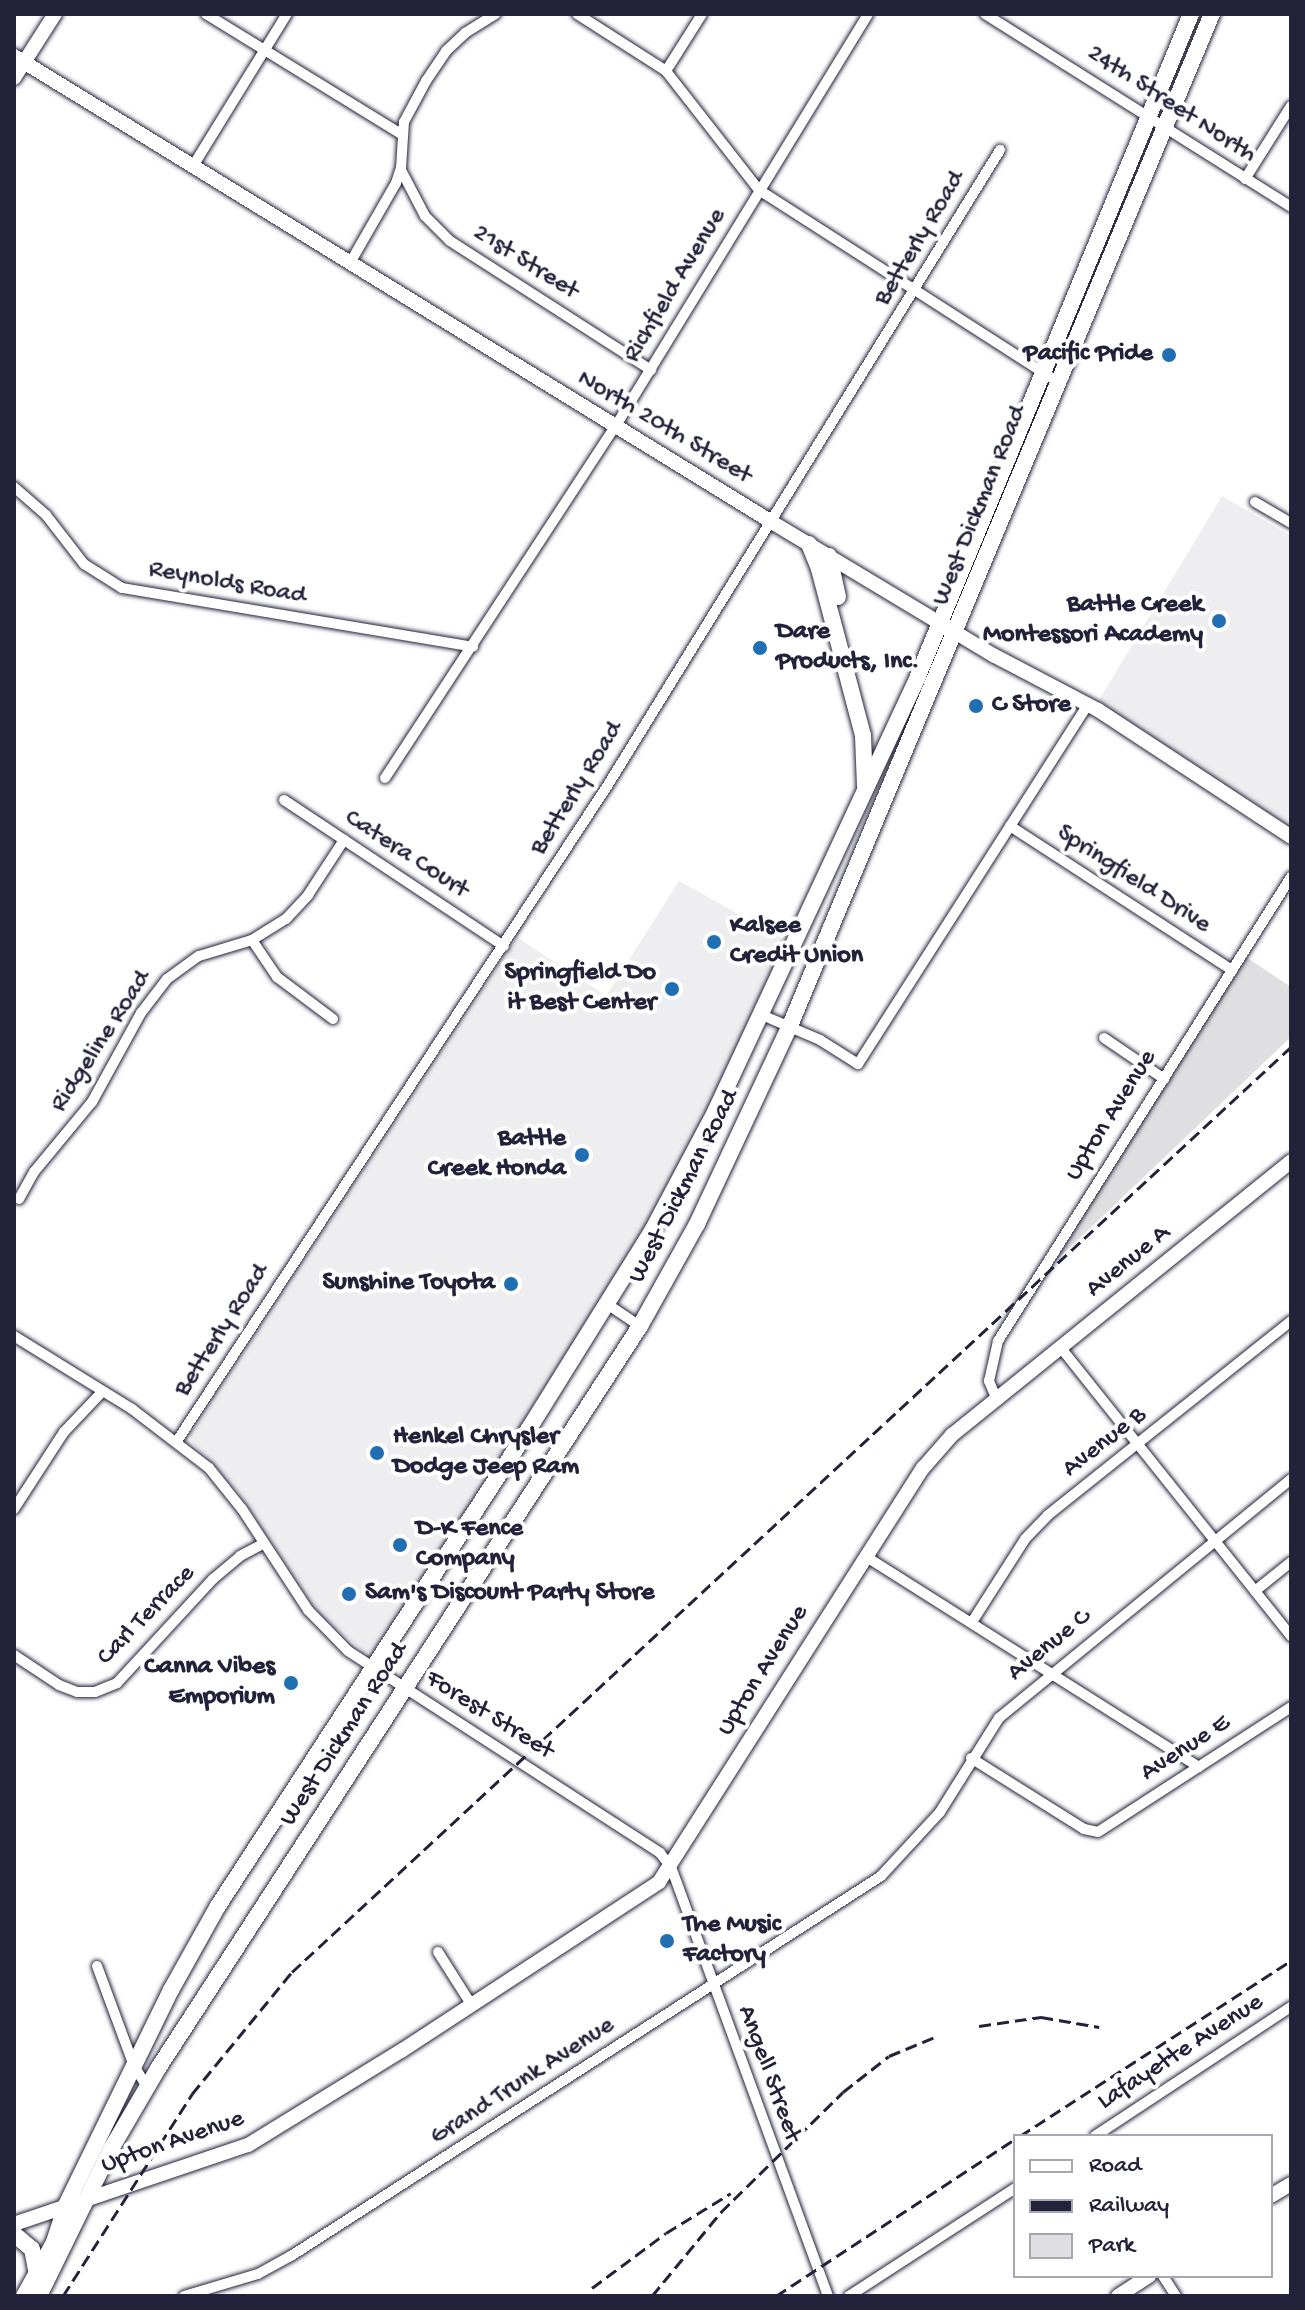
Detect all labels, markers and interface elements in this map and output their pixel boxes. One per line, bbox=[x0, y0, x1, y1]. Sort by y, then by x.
street label: 24th Street North bbox=[1081, 39, 1261, 171]
street label: Betterly Road bbox=[868, 166, 974, 312]
street label: Richfield Avenue bbox=[618, 203, 734, 369]
street label: 21st Street bbox=[466, 218, 584, 308]
place label: Pacific Pride bbox=[1023, 339, 1153, 371]
marker: Pacific Pride bbox=[1160, 346, 1178, 364]
street label: North 20th Street bbox=[571, 364, 757, 492]
street label: West Dickman Road bbox=[927, 401, 1035, 611]
street label: Reynolds Road bbox=[146, 555, 308, 613]
place label: Battle Creek Montessori Academy bbox=[983, 590, 1203, 652]
marker: Battle Creek Montessori Academy bbox=[1210, 612, 1228, 630]
place label: Dare Products, Inc. bbox=[776, 617, 919, 678]
marker: Dare Products, Inc. bbox=[751, 639, 769, 657]
place label: C Store bbox=[992, 690, 1071, 722]
marker: C Store bbox=[967, 697, 985, 715]
street label: Betterly Road bbox=[524, 716, 632, 862]
street label: Catera Court bbox=[338, 803, 474, 907]
street label: Springfield Drive bbox=[1050, 819, 1216, 941]
place label: Kalsee Credit Union bbox=[730, 911, 863, 972]
marker: Kalsee Credit Union bbox=[705, 933, 723, 951]
place label: Springfield Do it Best Center bbox=[505, 958, 656, 1020]
street label: Ridgeline Road bbox=[45, 965, 159, 1119]
marker: Springfield Do it Best Center bbox=[663, 980, 681, 998]
street label: Upton Avenue bbox=[1059, 1045, 1165, 1187]
street label: West Dickman Road bbox=[623, 1085, 747, 1289]
place label: Battle Creek Honda bbox=[428, 1124, 566, 1186]
marker: Battle Creek Honda bbox=[573, 1146, 591, 1164]
street label: Avenue A bbox=[1080, 1219, 1178, 1305]
street label: Betterly Road bbox=[169, 1259, 277, 1403]
place label: Sunshine Toyota bbox=[322, 1268, 495, 1300]
marker: Sunshine Toyota bbox=[502, 1275, 520, 1293]
street label: Avenue B bbox=[1057, 1401, 1153, 1485]
place label: Henkel Chrysler Dodge Jeep Ram bbox=[393, 1422, 579, 1484]
marker: Henkel Chrysler Dodge Jeep Ram bbox=[368, 1444, 386, 1462]
place label: D-K Fence Company bbox=[416, 1514, 523, 1576]
marker: D-K Fence Company bbox=[391, 1536, 409, 1554]
street label: Carl Terrace bbox=[91, 1559, 203, 1673]
place label: Sam's Discount Party Store bbox=[365, 1578, 654, 1610]
marker: Sam's Discount Party Store bbox=[340, 1585, 358, 1603]
street label: Upton Avenue bbox=[711, 1600, 817, 1742]
street label: Avenue C bbox=[1002, 1603, 1098, 1689]
street label: West Dickman Road bbox=[274, 1637, 416, 1833]
place label: Canna Vibes Emporium bbox=[144, 1652, 275, 1714]
street label: Forest Street bbox=[419, 1664, 559, 1768]
marker: Canna Vibes Emporium bbox=[282, 1674, 300, 1692]
street label: Avenue E bbox=[1135, 1709, 1237, 1789]
place label: The Music Factory bbox=[683, 1910, 781, 1972]
marker: The Music Factory bbox=[658, 1932, 676, 1950]
street label: Lafayette Avenue bbox=[1092, 1988, 1270, 2118]
street label: Angell Street bbox=[729, 2002, 807, 2146]
street label: Grand Trunk Avenue bbox=[425, 2011, 621, 2153]
street label: Upton Avenue bbox=[98, 2104, 248, 2182]
legend bbox=[1013, 2134, 1273, 2278]
text: Road bbox=[1089, 2152, 1141, 2181]
text: Railway bbox=[1089, 2192, 1169, 2221]
text: Park bbox=[1089, 2232, 1135, 2261]

